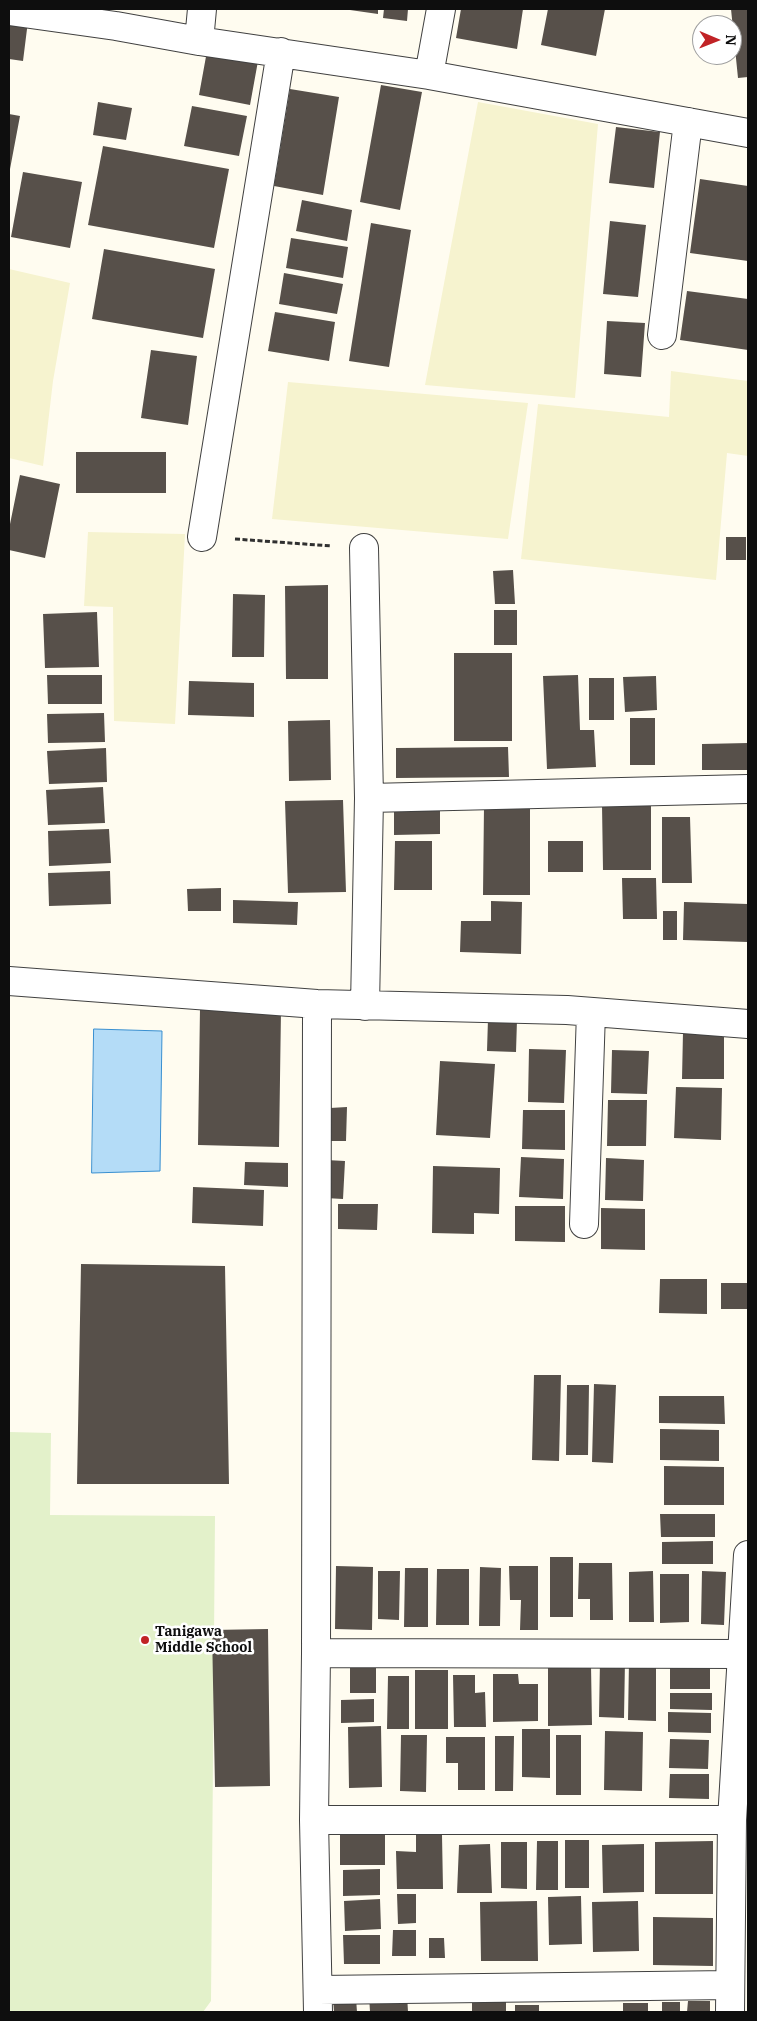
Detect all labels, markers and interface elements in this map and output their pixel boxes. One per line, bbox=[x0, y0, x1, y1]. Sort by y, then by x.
north arrow bbox=[692, 15, 742, 65]
text: N bbox=[722, 35, 740, 46]
place label: Tanigawa Middle School bbox=[155, 1624, 252, 1656]
marker: Tanigawa Middle School bbox=[139, 1634, 151, 1646]

